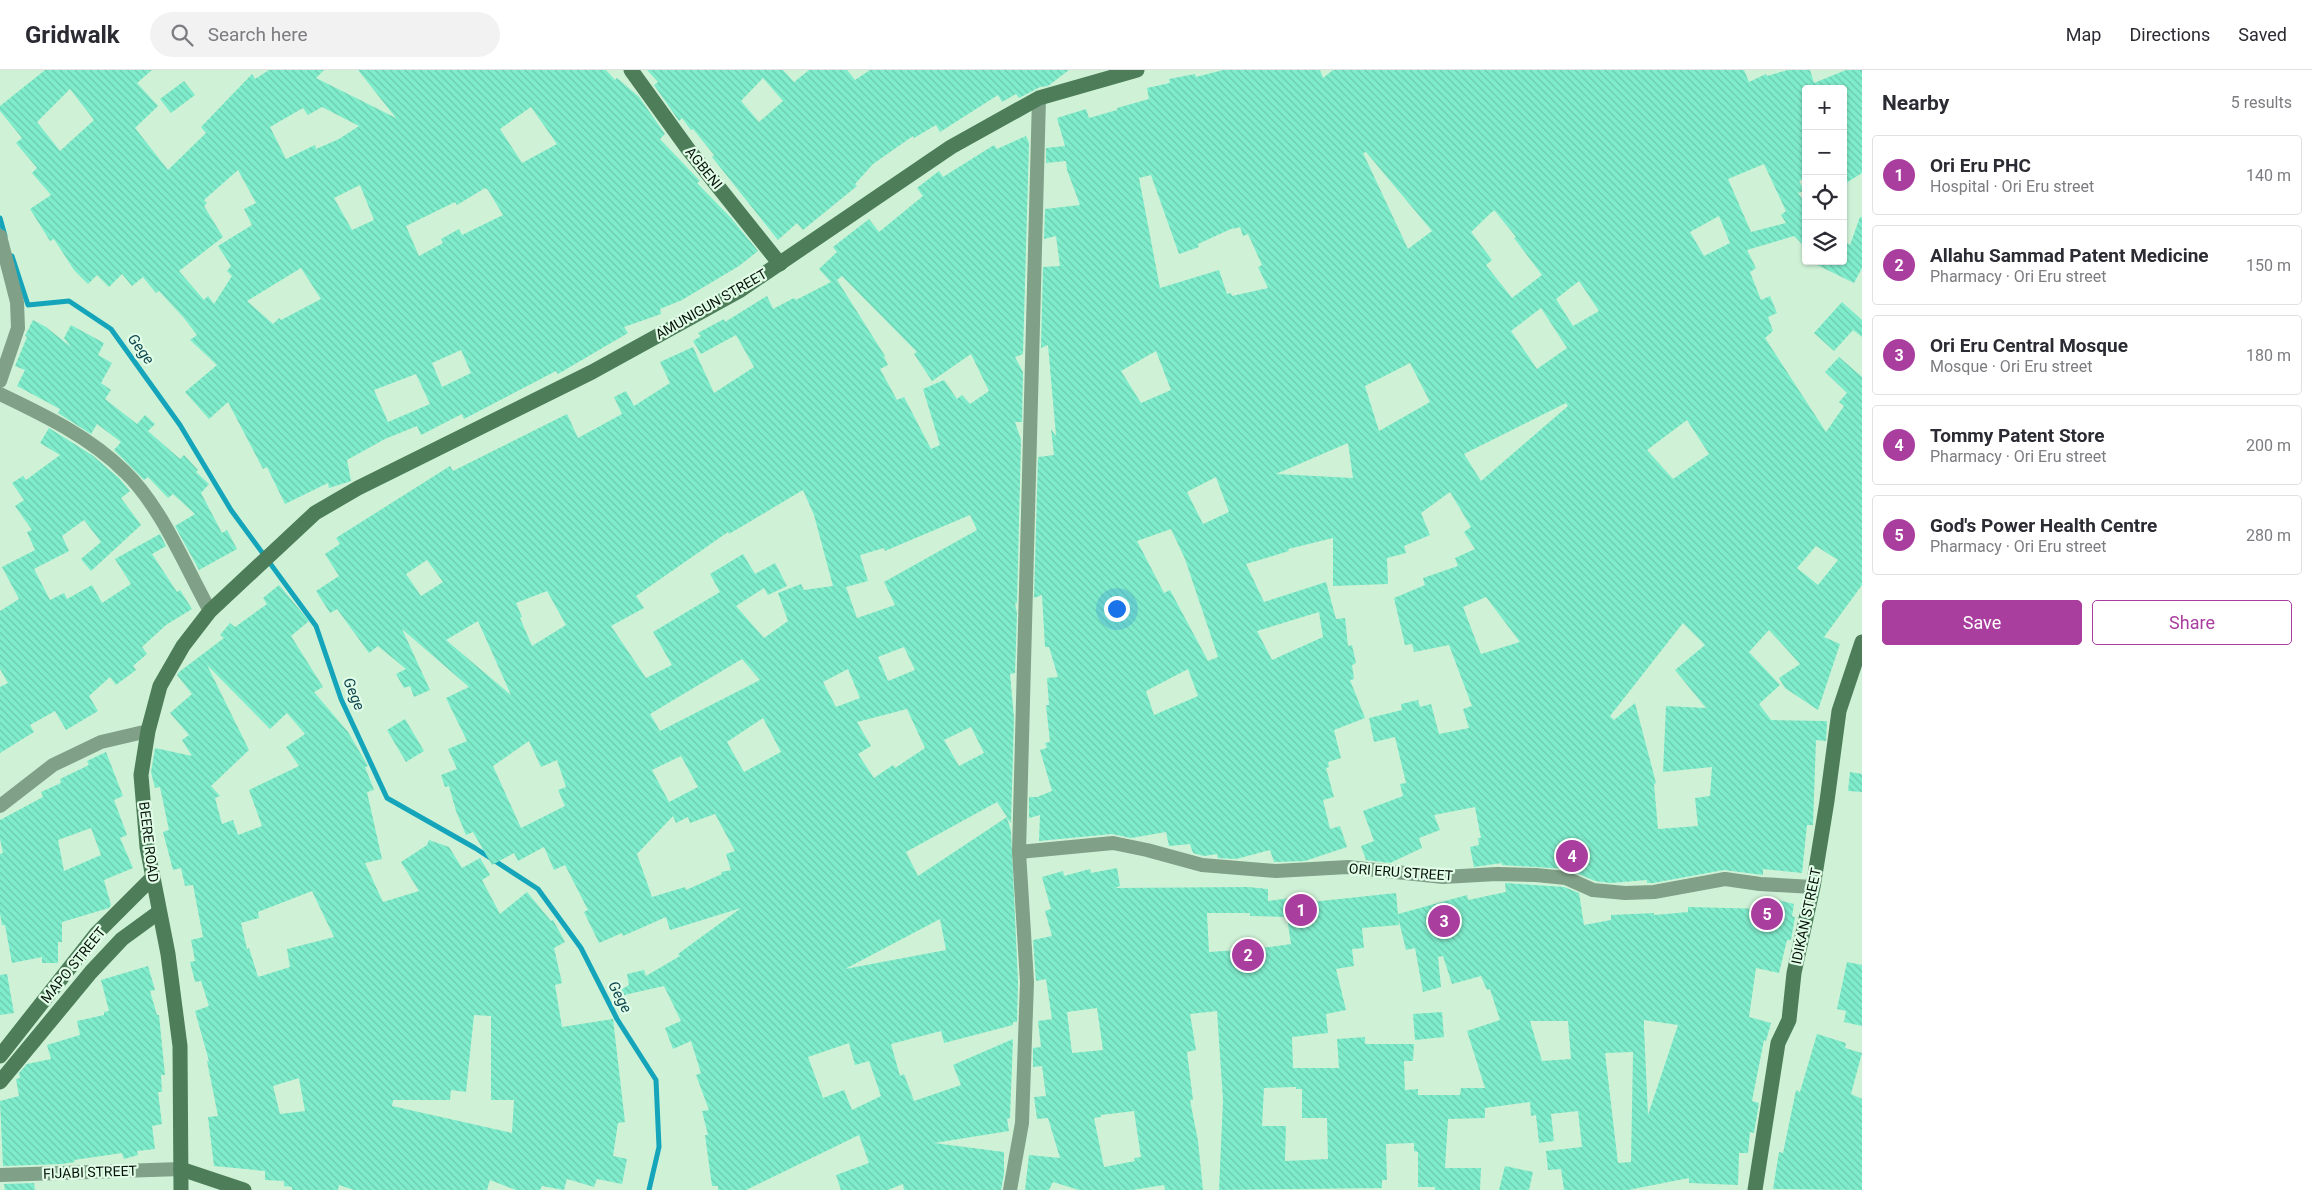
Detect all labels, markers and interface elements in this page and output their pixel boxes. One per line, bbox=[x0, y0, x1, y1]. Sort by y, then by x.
search box bbox=[150, 12, 500, 57]
text: Gridwalk bbox=[25, 21, 120, 49]
icon: search bbox=[168, 21, 196, 49]
text: Search here bbox=[208, 23, 308, 46]
text: Map bbox=[2066, 24, 2101, 45]
text: Directions bbox=[2129, 24, 2210, 45]
text: Saved bbox=[2238, 24, 2287, 45]
map controls bbox=[1802, 85, 1847, 265]
button: + bbox=[1802, 85, 1847, 130]
text: Nearby bbox=[1882, 91, 1949, 115]
text: 5 results bbox=[2231, 93, 2292, 112]
button: − bbox=[1802, 130, 1847, 175]
street label: AGBENI bbox=[682, 144, 726, 192]
text: Ori Eru PHC bbox=[1930, 154, 2031, 177]
text: 1 bbox=[1894, 166, 1904, 185]
text: 140 m bbox=[2246, 166, 2291, 185]
button: locate bbox=[1802, 175, 1847, 220]
text: Hospital · Ori Eru street bbox=[1930, 177, 2094, 196]
button: layers bbox=[1802, 220, 1847, 265]
text: Allahu Sammad Patent Medicine bbox=[1930, 244, 2209, 267]
text: 2 bbox=[1894, 256, 1904, 275]
text: 150 m bbox=[2246, 256, 2291, 275]
street label: AMUNIGUN STREET bbox=[652, 265, 770, 342]
text: Pharmacy · Ori Eru street bbox=[1930, 267, 2106, 286]
water label: Gege bbox=[124, 330, 158, 368]
text: Ori Eru Central Mosque bbox=[1930, 334, 2128, 357]
text: 3 bbox=[1894, 346, 1904, 365]
text: 180 m bbox=[2246, 346, 2291, 365]
text: Mosque · Ori Eru street bbox=[1930, 357, 2092, 376]
text: Tommy Patent Store bbox=[1930, 424, 2105, 447]
text: 4 bbox=[1894, 436, 1904, 455]
text: 200 m bbox=[2246, 436, 2291, 455]
text: Pharmacy · Ori Eru street bbox=[1930, 447, 2106, 466]
text: God's Power Health Centre bbox=[1930, 514, 2157, 537]
text: 5 bbox=[1894, 526, 1904, 545]
text: 280 m bbox=[2246, 526, 2291, 545]
text: Pharmacy · Ori Eru street bbox=[1930, 537, 2106, 556]
your location bbox=[1104, 596, 1130, 622]
button: Save bbox=[1882, 600, 2082, 645]
button: Share bbox=[2092, 600, 2292, 645]
water label: Gege bbox=[339, 675, 369, 713]
street label: BEERE ROAD bbox=[136, 801, 162, 883]
pin: 4 bbox=[1556, 837, 1588, 875]
street label: ORI ERU STREET bbox=[1348, 860, 1454, 884]
street label: IDIKAN STREET bbox=[1788, 866, 1824, 966]
pin: 1 bbox=[1285, 891, 1317, 929]
pin: 5 bbox=[1751, 895, 1783, 933]
pin: 3 bbox=[1428, 902, 1460, 940]
street label: MAPO STREET bbox=[37, 923, 109, 1006]
pin: 2 bbox=[1232, 936, 1264, 974]
water label: Gege bbox=[604, 978, 636, 1016]
street label: FIJABI STREET bbox=[43, 1162, 138, 1182]

